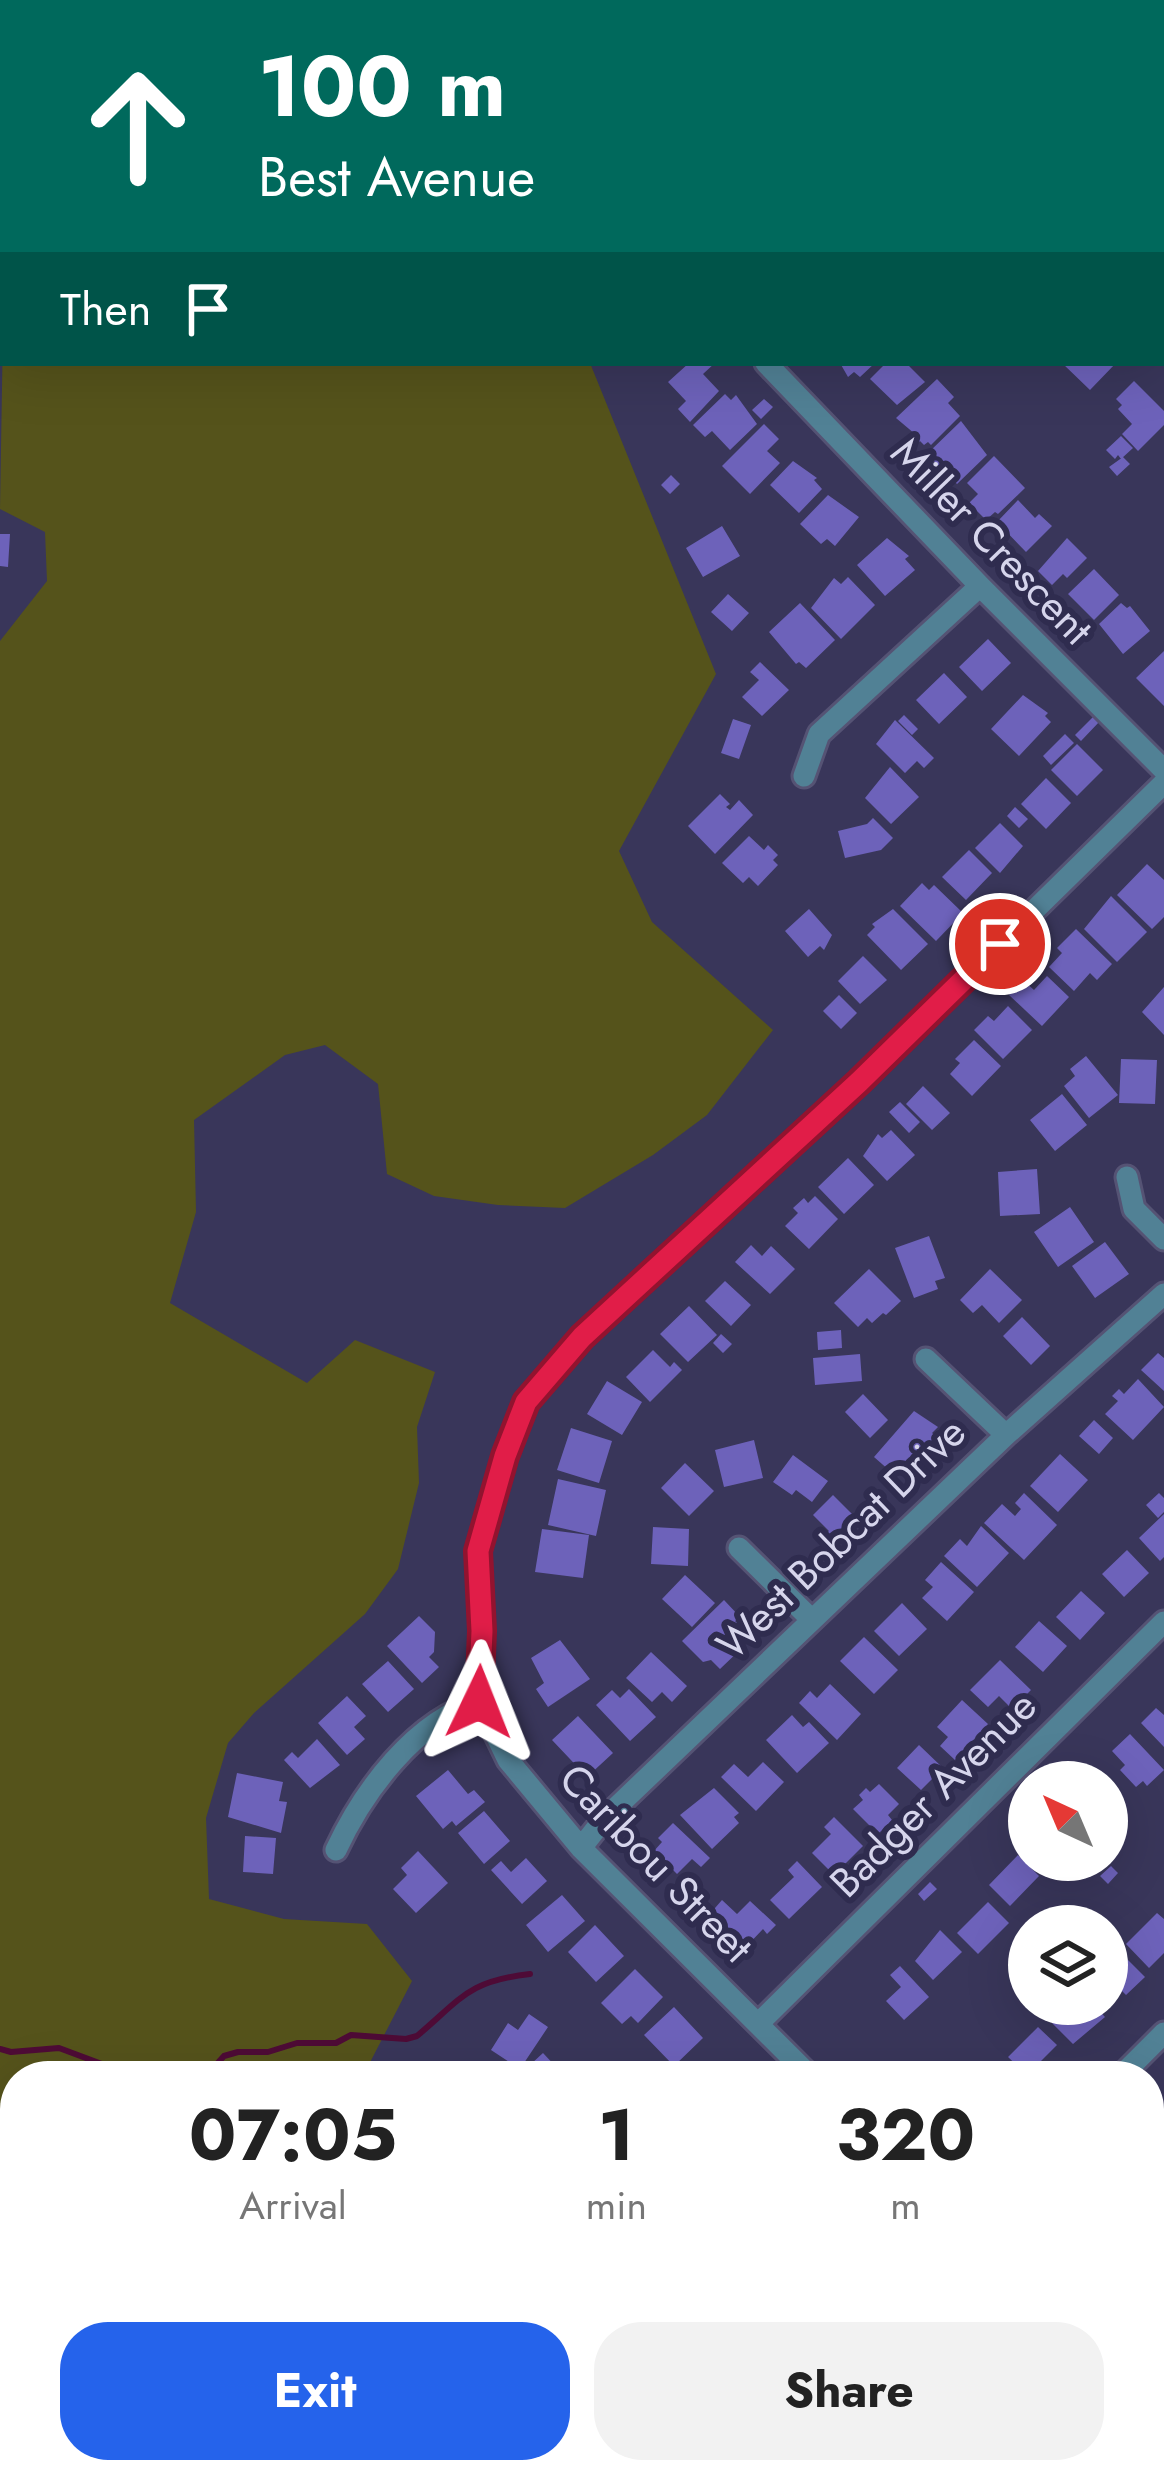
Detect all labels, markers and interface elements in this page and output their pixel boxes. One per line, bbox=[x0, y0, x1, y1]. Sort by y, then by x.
text: 100 m bbox=[258, 26, 506, 148]
icon: ahead bbox=[60, 48, 216, 204]
text: Best Avenue bbox=[258, 138, 535, 216]
icon: arrive bbox=[175, 276, 241, 342]
text: Then bbox=[60, 277, 151, 342]
street label: Miller Crescent bbox=[877, 423, 1107, 659]
pin bbox=[949, 893, 1051, 995]
icon: arrive bbox=[967, 911, 1033, 977]
street label: West Bobcat Drive bbox=[703, 1403, 979, 1673]
position arrow bbox=[416, 1639, 542, 1765]
street label: Badger Avenue bbox=[816, 1677, 1050, 1911]
street label: Caribou Street bbox=[545, 1750, 767, 1976]
north arrow bbox=[1008, 1761, 1128, 1881]
map controls bbox=[1008, 1761, 1128, 2025]
button: layers bbox=[1008, 1905, 1128, 2025]
text: 07:05 bbox=[189, 2083, 397, 2187]
text: 1 bbox=[598, 2083, 635, 2187]
text: 320 bbox=[836, 2083, 975, 2187]
text: Arrival bbox=[239, 2177, 347, 2234]
text: min bbox=[586, 2177, 647, 2234]
text: m bbox=[890, 2177, 921, 2234]
button: Exit bbox=[60, 2322, 570, 2460]
button: Share bbox=[594, 2322, 1104, 2460]

